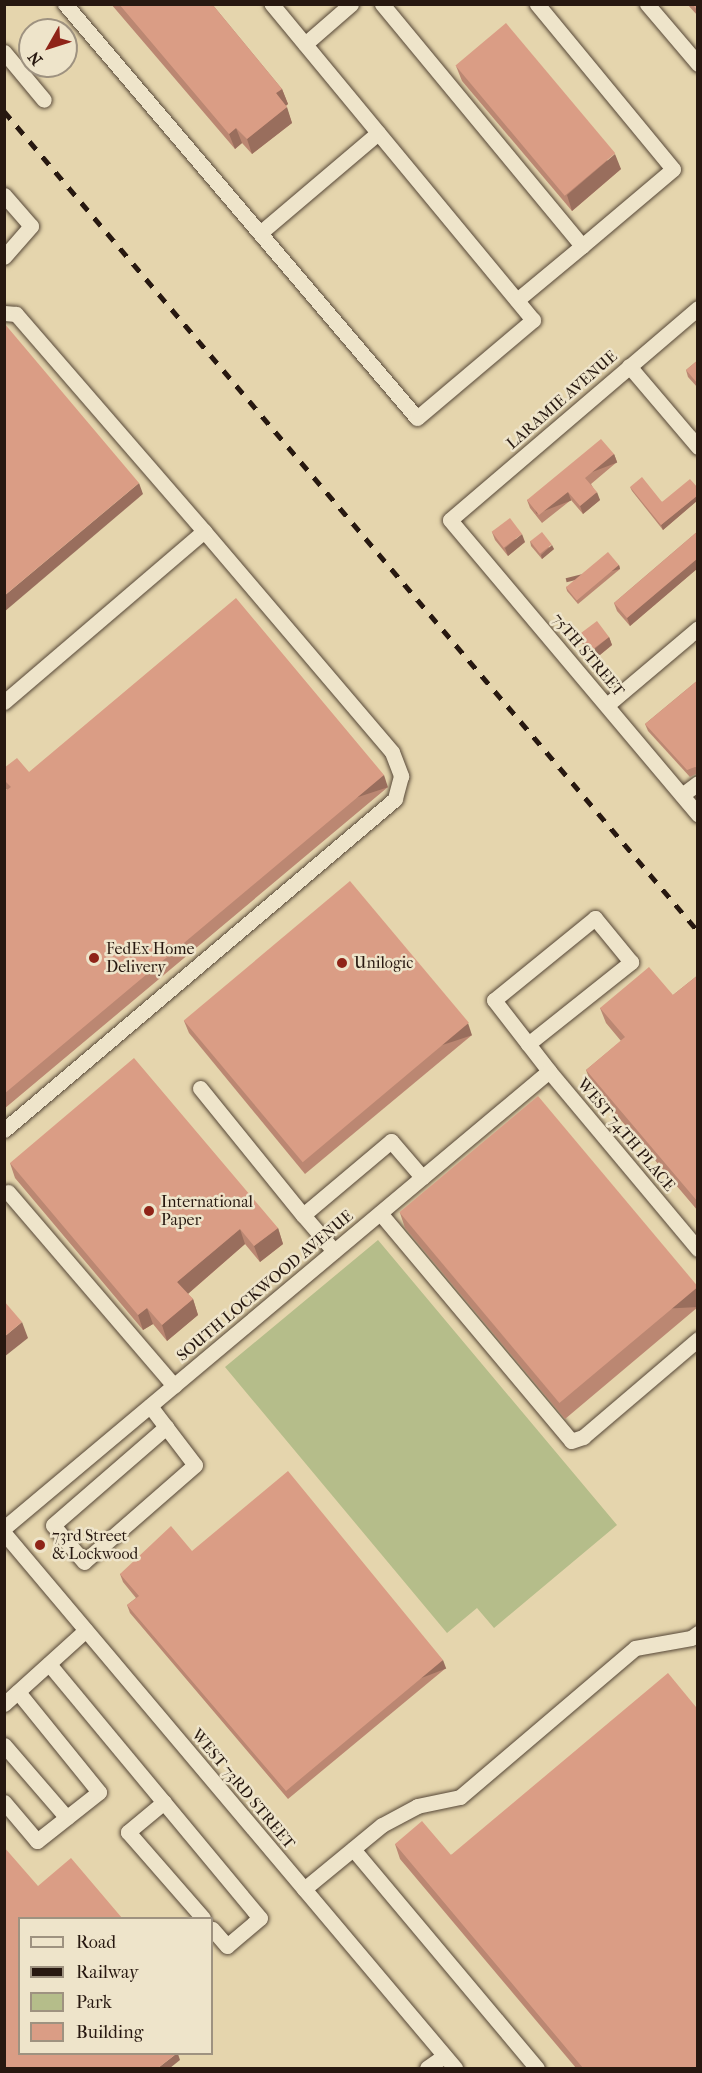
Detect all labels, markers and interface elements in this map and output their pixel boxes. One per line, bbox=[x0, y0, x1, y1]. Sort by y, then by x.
north arrow bbox=[18, 18, 78, 78]
text: N bbox=[24, 48, 46, 69]
street label: LARAMIE AVENUE bbox=[503, 347, 621, 453]
street label: 75TH STREET bbox=[548, 610, 628, 700]
place label: FedEx Home Delivery bbox=[106, 939, 194, 977]
marker: FedEx Home Delivery bbox=[87, 951, 101, 965]
place label: Unilogic bbox=[354, 953, 413, 973]
marker: Unilogic bbox=[335, 956, 349, 970]
street label: WEST 74TH PLACE bbox=[573, 1075, 679, 1195]
place label: International Paper bbox=[161, 1192, 253, 1230]
marker: International Paper bbox=[142, 1204, 156, 1218]
street label: SOUTH LOCKWOOD AVENUE bbox=[173, 1207, 357, 1365]
place label: 73rd Street & Lockwood bbox=[52, 1526, 138, 1564]
marker: 73rd Street & Lockwood bbox=[33, 1538, 47, 1552]
street label: WEST 73RD STREET bbox=[187, 1725, 299, 1853]
legend bbox=[18, 1917, 213, 2055]
text: Road bbox=[76, 1932, 116, 1953]
text: Railway bbox=[76, 1962, 139, 1983]
text: Park bbox=[76, 1992, 112, 2013]
text: Building bbox=[76, 2022, 143, 2043]

